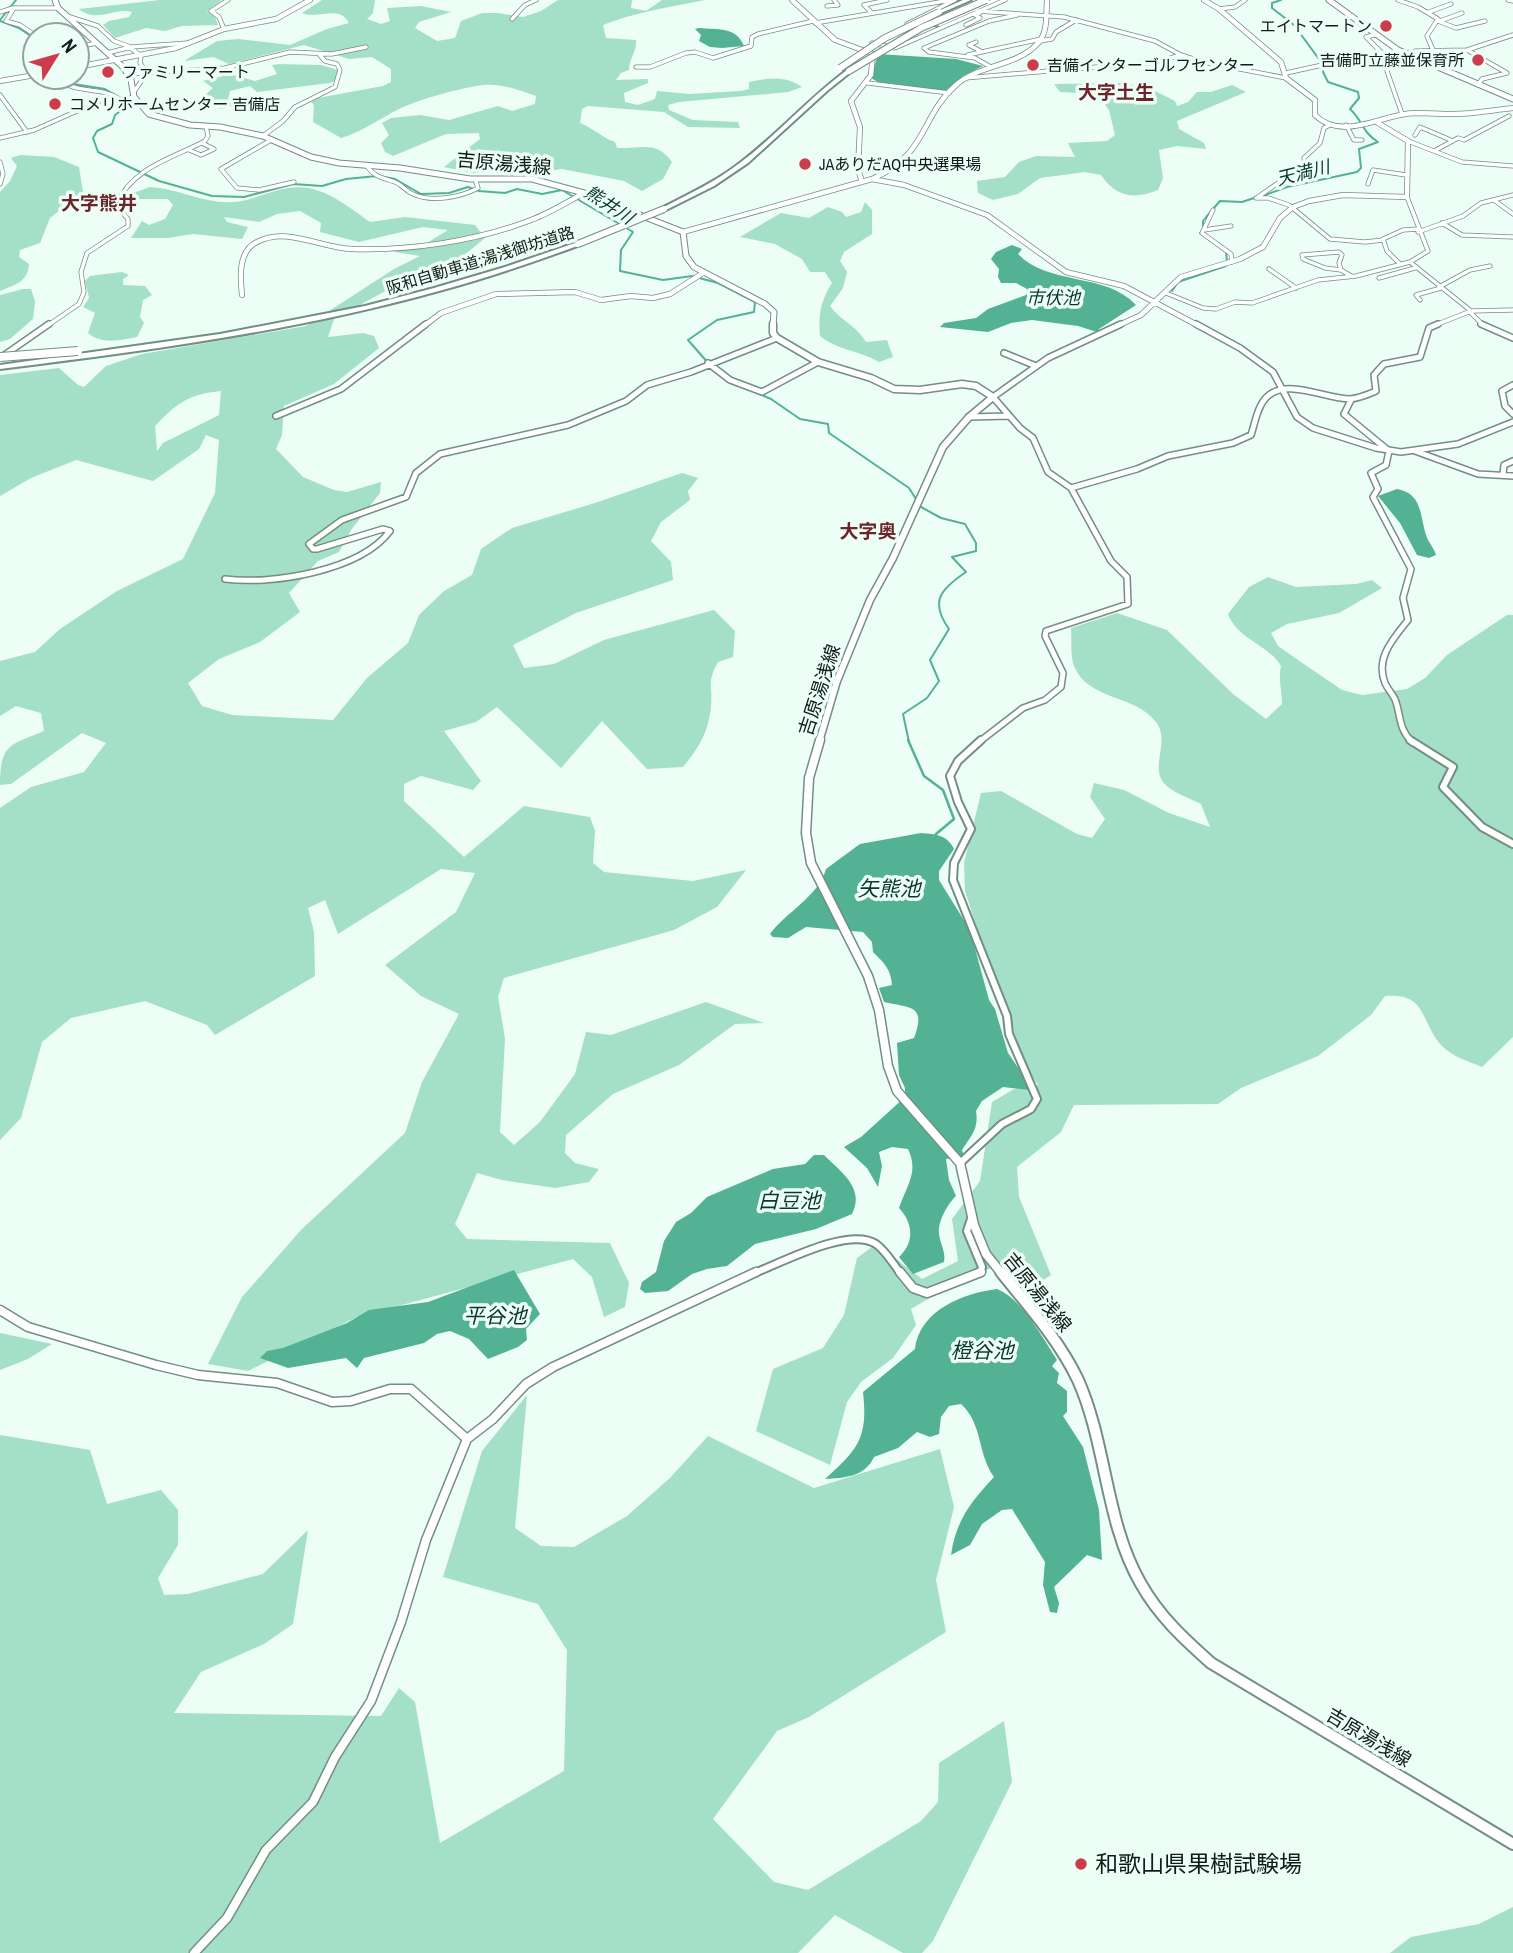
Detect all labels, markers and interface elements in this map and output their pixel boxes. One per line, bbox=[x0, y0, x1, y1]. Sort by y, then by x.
place label: エイトマートン bbox=[1260, 15, 1372, 37]
marker: エイトマートン bbox=[1378, 18, 1394, 34]
north arrow bbox=[21, 21, 91, 91]
text: N bbox=[56, 33, 83, 58]
place label: 吉備町立藤並保育所 bbox=[1320, 49, 1464, 71]
marker: 吉備町立藤並保育所 bbox=[1470, 52, 1486, 68]
place label: 吉備インターゴルフセンター bbox=[1047, 54, 1255, 76]
marker: 吉備インターゴルフセンター bbox=[1025, 57, 1041, 73]
place label: ファミリーマート bbox=[122, 61, 250, 83]
marker: ファミリーマート bbox=[100, 64, 116, 80]
district label: 大字土生 bbox=[1078, 79, 1154, 105]
place label: コメリホームセンター 吉備店 bbox=[69, 93, 280, 115]
marker: コメリホームセンター 吉備店 bbox=[47, 96, 63, 112]
street label: 吉原湯浅線 bbox=[456, 146, 552, 180]
place label: JAありだAQ中央選果場 bbox=[819, 153, 981, 175]
water label: 天満川 bbox=[1274, 153, 1334, 191]
marker: JAありだAQ中央選果場 bbox=[797, 156, 813, 172]
water label: 熊井川 bbox=[580, 179, 640, 231]
district label: 大字熊井 bbox=[61, 190, 137, 216]
street label: 阪和自動車道;湯浅御坊道路 bbox=[383, 221, 577, 299]
water label: 市伏池 bbox=[1026, 285, 1082, 310]
district label: 大字奥 bbox=[839, 518, 897, 544]
street label: 吉原湯浅線 bbox=[792, 641, 846, 739]
water label: 矢熊池 bbox=[858, 874, 922, 903]
water label: 白豆池 bbox=[758, 1186, 822, 1215]
street label: 吉原湯浅線 bbox=[998, 1247, 1078, 1337]
water label: 平谷池 bbox=[464, 1301, 528, 1330]
water label: 橙谷池 bbox=[951, 1336, 1015, 1365]
street label: 吉原湯浅線 bbox=[1322, 1701, 1416, 1773]
place label: 和歌山県果樹試験場 bbox=[1095, 1848, 1302, 1879]
marker: 和歌山県果樹試験場 bbox=[1073, 1856, 1089, 1872]

